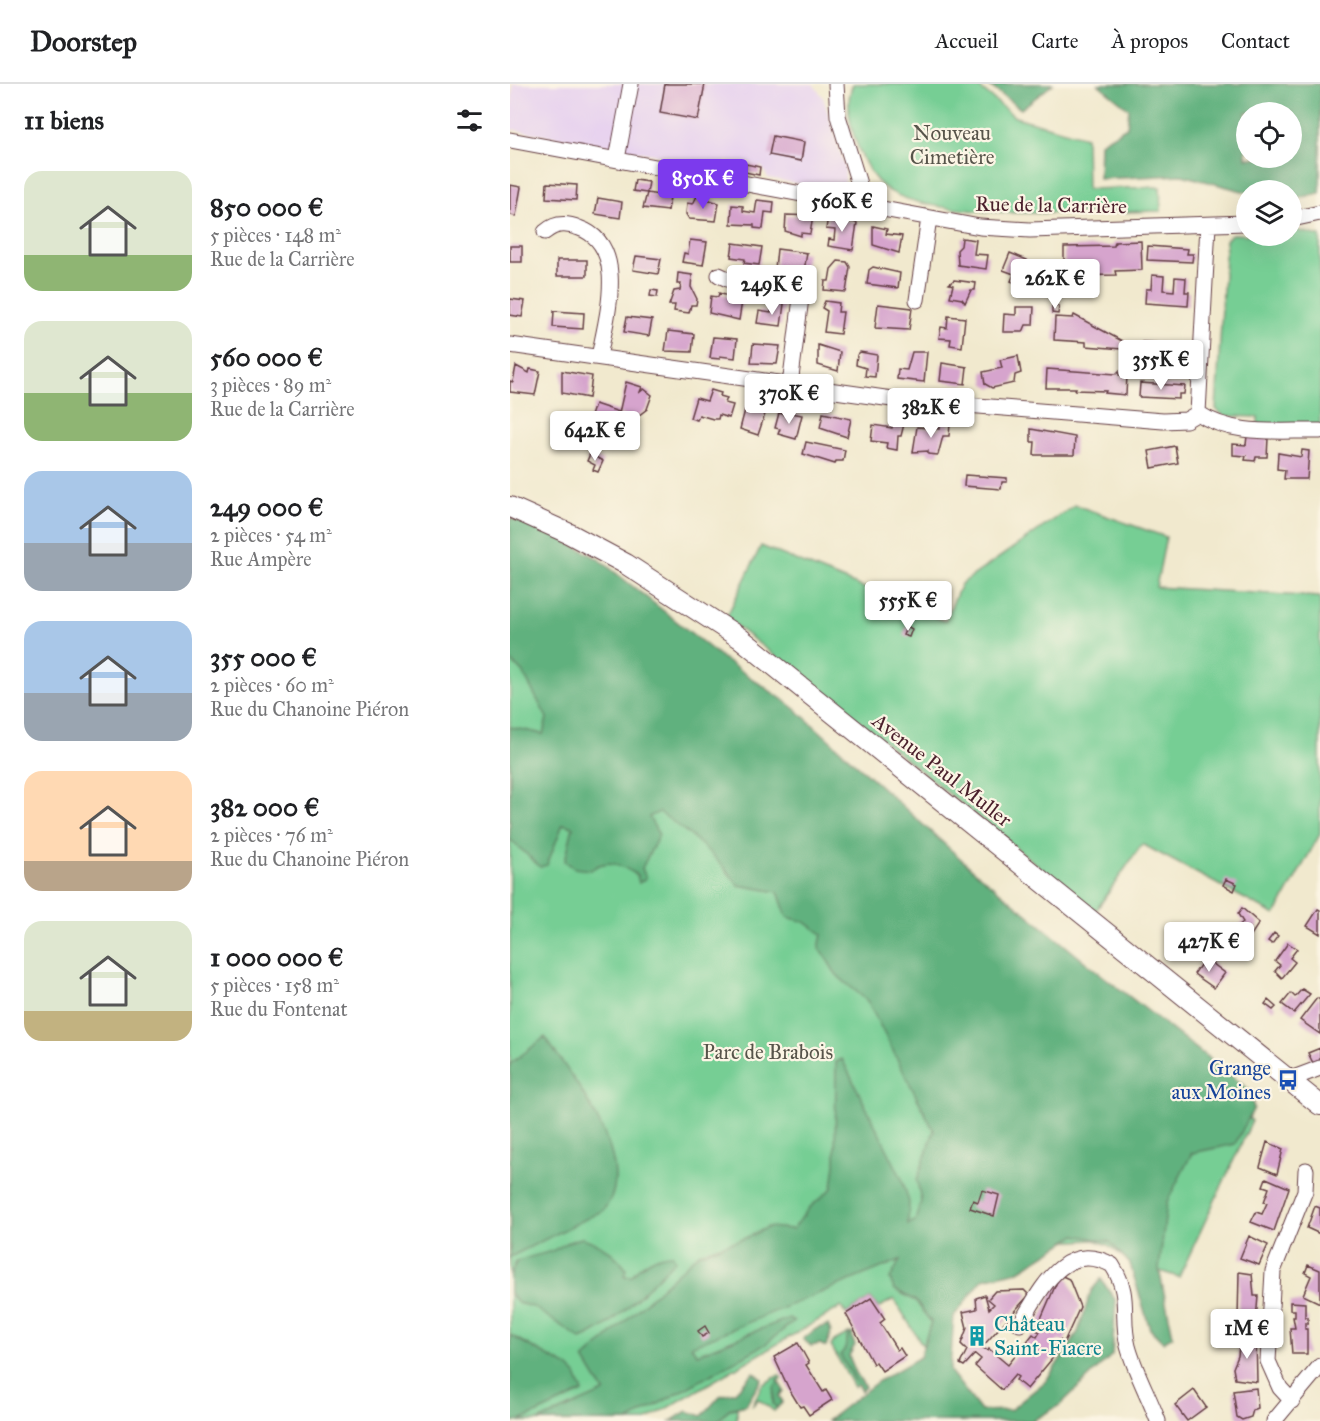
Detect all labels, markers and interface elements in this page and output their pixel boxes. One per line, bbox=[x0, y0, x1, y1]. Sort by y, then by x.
text: Doorstep bbox=[30, 24, 137, 59]
text: Accueil bbox=[935, 28, 998, 54]
text: Carte bbox=[1031, 28, 1079, 54]
text: À propos bbox=[1112, 28, 1188, 54]
text: Contact bbox=[1221, 28, 1290, 54]
map controls bbox=[1236, 102, 1302, 246]
button: locate bbox=[1236, 102, 1302, 168]
text: 11 biens bbox=[24, 104, 104, 136]
icon: filters bbox=[453, 104, 486, 137]
park label: Nouveau Cimetière bbox=[910, 120, 995, 170]
pin: 850K € bbox=[654, 159, 752, 210]
text: 850K € bbox=[672, 166, 734, 190]
button: layers bbox=[1236, 180, 1302, 246]
pin: 560K € bbox=[793, 182, 891, 233]
text: 560K € bbox=[811, 189, 873, 213]
text: 850 000 € bbox=[210, 191, 323, 223]
street label: Rue de la Carrière bbox=[975, 191, 1127, 219]
icon: home bbox=[72, 195, 144, 267]
text: 5 pièces · 148 m² bbox=[210, 223, 341, 247]
text: Rue de la Carrière bbox=[210, 247, 355, 271]
pin: 262K € bbox=[1006, 259, 1104, 310]
pin: 249K € bbox=[723, 265, 821, 316]
text: 262K € bbox=[1025, 266, 1085, 290]
text: 249K € bbox=[741, 272, 803, 296]
pin: 355K € bbox=[1112, 340, 1210, 391]
text: 560 000 € bbox=[210, 341, 323, 373]
icon: home bbox=[72, 345, 144, 417]
text: 355K € bbox=[1132, 347, 1190, 371]
text: 3 pièces · 89 m² bbox=[210, 373, 331, 397]
pin: 370K € bbox=[740, 374, 838, 425]
text: 370K € bbox=[759, 381, 819, 405]
pin: 382K € bbox=[882, 388, 980, 439]
text: 382K € bbox=[901, 395, 961, 419]
text: Rue de la Carrière bbox=[210, 397, 355, 421]
pin: 642K € bbox=[546, 411, 644, 462]
text: 642K € bbox=[564, 418, 626, 442]
text: 249 000 € bbox=[210, 491, 324, 523]
icon: home bbox=[72, 495, 144, 567]
text: 2 pièces · 54 m² bbox=[210, 523, 332, 547]
text: Rue Ampère bbox=[210, 547, 312, 571]
pin: 555K € bbox=[859, 581, 957, 632]
text: 555K € bbox=[879, 588, 937, 612]
text: 355 000 € bbox=[210, 641, 317, 673]
icon: home bbox=[72, 645, 144, 717]
text: 2 pièces · 60 m² bbox=[210, 673, 334, 697]
text: Rue du Chanoine Piéron bbox=[210, 697, 409, 721]
street label: Avenue Paul Muller bbox=[866, 707, 1017, 833]
text: 382 000 € bbox=[210, 791, 319, 823]
icon: home bbox=[72, 795, 144, 867]
text: 2 pièces · 76 m² bbox=[210, 823, 333, 847]
text: Rue du Chanoine Piéron bbox=[210, 847, 409, 871]
pin: 427K € bbox=[1160, 922, 1258, 973]
text: 427K € bbox=[1178, 929, 1240, 953]
text: 1 000 000 € bbox=[210, 941, 344, 973]
icon: home bbox=[72, 945, 144, 1017]
text: 5 pièces · 158 m² bbox=[210, 973, 339, 997]
text: Rue du Fontenat bbox=[210, 997, 348, 1021]
park label: Parc de Brabois bbox=[703, 1039, 833, 1065]
place label: Grange aux Moines bbox=[1171, 1055, 1271, 1105]
bus stop icon: Grange aux Moines bbox=[1276, 1068, 1300, 1092]
pin: 1M € bbox=[1211, 1309, 1283, 1360]
place label: Château Saint-Fiacre bbox=[994, 1311, 1102, 1361]
text: 1M € bbox=[1225, 1316, 1269, 1340]
building icon: Château Saint-Fiacre bbox=[965, 1324, 989, 1348]

